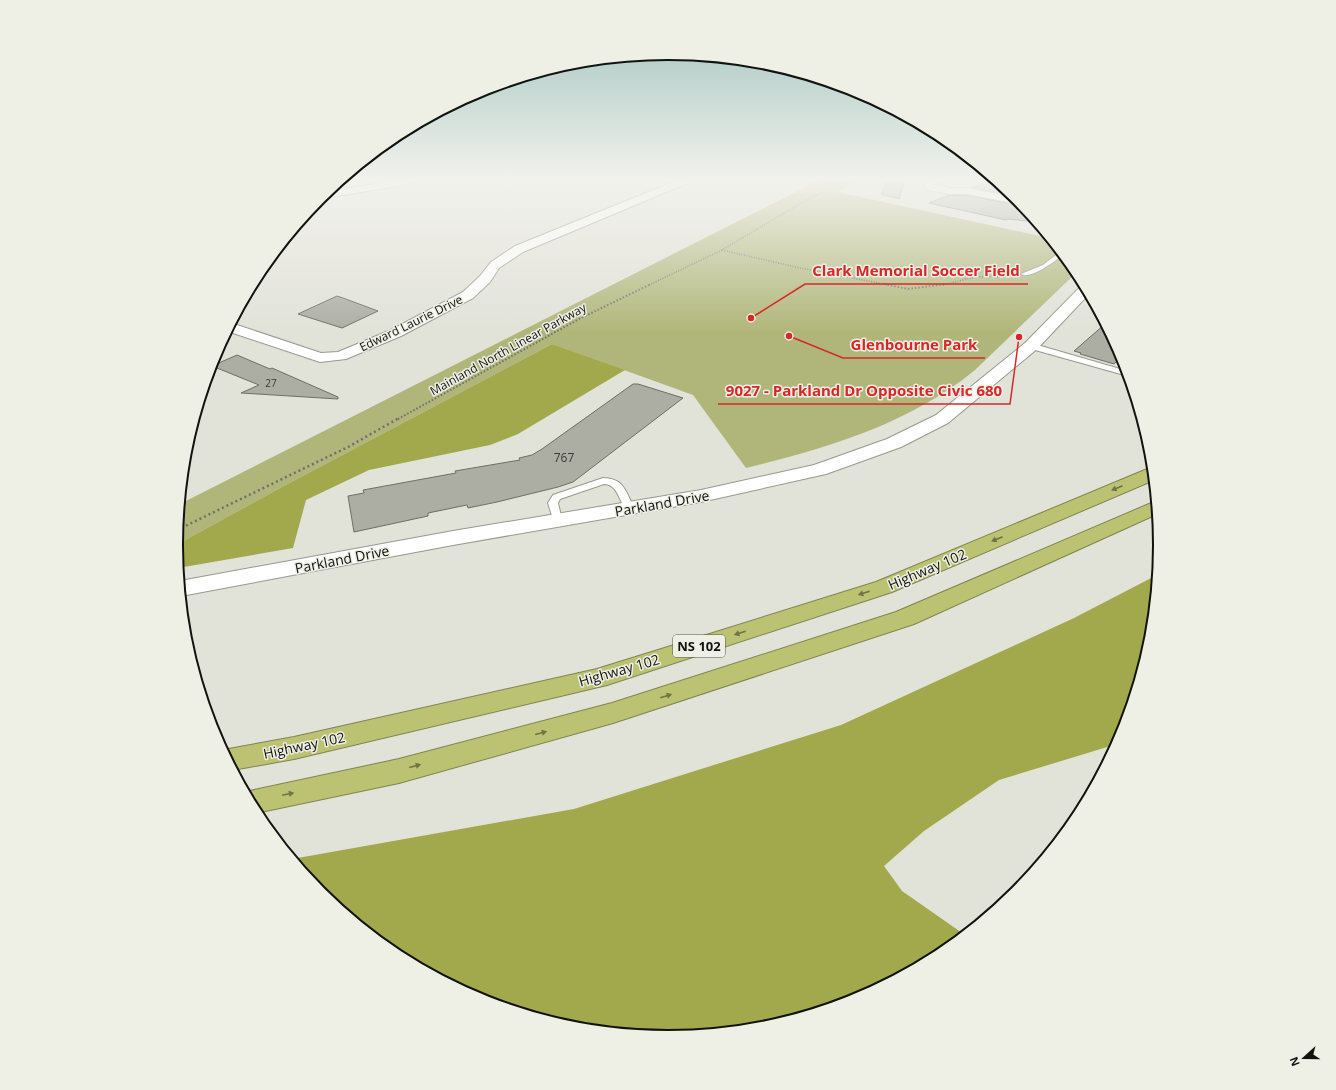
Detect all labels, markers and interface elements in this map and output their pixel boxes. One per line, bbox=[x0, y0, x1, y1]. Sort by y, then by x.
callout: Clark Memorial Soccer Field bbox=[805, 257, 1028, 284]
text: Clark Memorial Soccer Field bbox=[812, 260, 1020, 280]
street label: Edward Laurie Drive bbox=[357, 291, 466, 355]
street label: Mainland North Linear Parkway bbox=[427, 298, 590, 399]
callout: Glenbourne Park bbox=[843, 331, 985, 358]
text: Glenbourne Park bbox=[851, 334, 978, 354]
house number: 27 bbox=[265, 376, 277, 390]
callout: 9027 - Parkland Dr Opposite Civic 680 bbox=[718, 377, 1010, 404]
text: 9027 - Parkland Dr Opposite Civic 680 bbox=[726, 380, 1003, 400]
house number: 767 bbox=[554, 449, 574, 466]
street label: Parkland Drive bbox=[613, 485, 711, 521]
one-way arrow bbox=[1111, 485, 1123, 492]
one-way arrow bbox=[992, 536, 1003, 542]
street label: Parkland Drive bbox=[293, 541, 391, 577]
street label: Highway 102 bbox=[885, 544, 969, 594]
one-way arrow bbox=[858, 590, 870, 596]
one-way arrow bbox=[734, 630, 746, 636]
road number: NS 102 bbox=[673, 635, 725, 657]
street label: Highway 102 bbox=[576, 649, 662, 691]
one-way arrow bbox=[660, 693, 672, 699]
street label: Highway 102 bbox=[261, 727, 347, 763]
one-way arrow bbox=[535, 729, 547, 735]
one-way arrow bbox=[409, 763, 421, 769]
one-way arrow bbox=[282, 790, 294, 796]
north arrow bbox=[1284, 1038, 1324, 1078]
text: N bbox=[1286, 1055, 1303, 1069]

